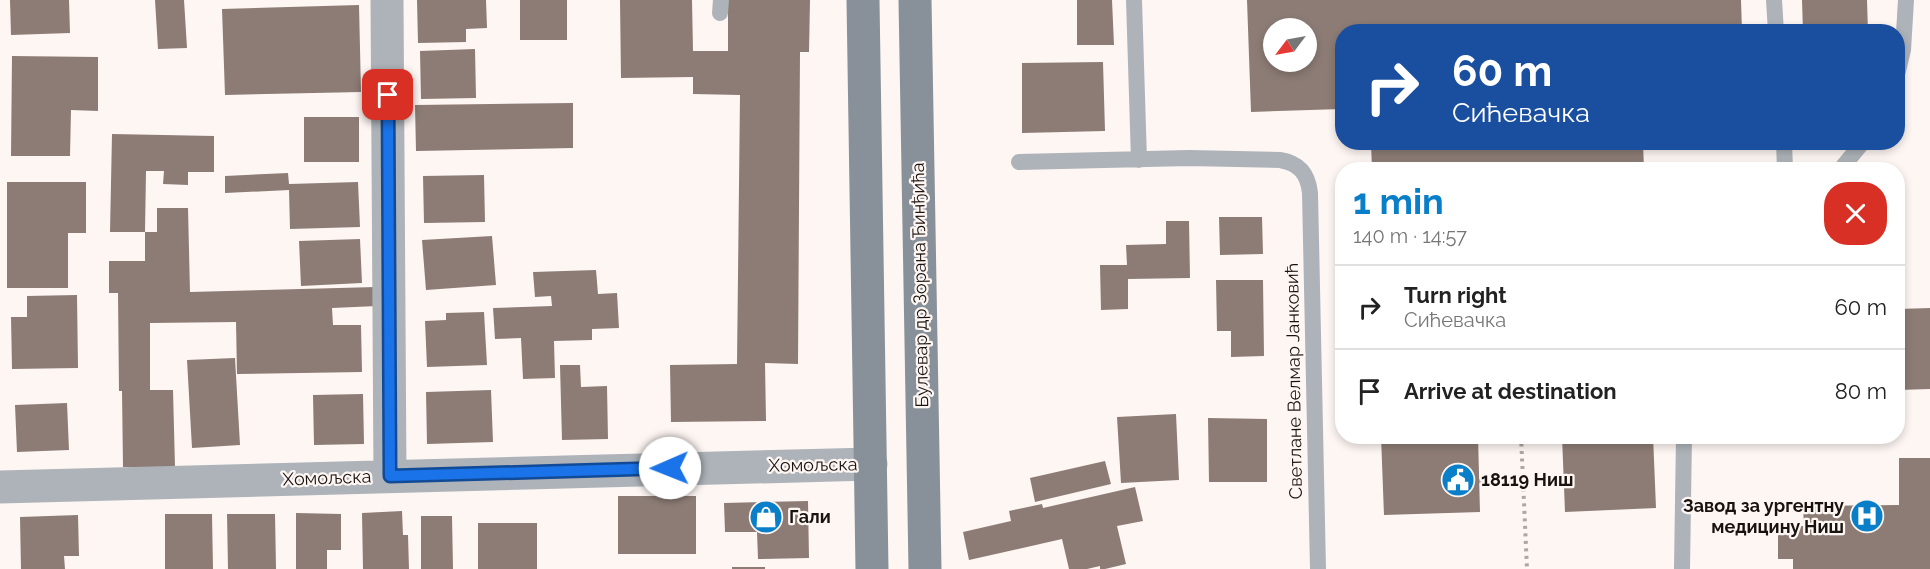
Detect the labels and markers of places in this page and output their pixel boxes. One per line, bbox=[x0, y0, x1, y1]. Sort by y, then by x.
pin bbox=[362, 69, 413, 120]
public building icon: 18119 Ниш bbox=[1440, 462, 1476, 498]
place label: 18119 Ниш bbox=[1481, 469, 1573, 490]
place label: Завод за ургентну медицину Ниш bbox=[1683, 495, 1844, 537]
hospital icon: Завод за ургентну медицину Ниш bbox=[1849, 498, 1885, 534]
shop icon: Гали bbox=[748, 499, 784, 535]
place label: Гали bbox=[789, 506, 831, 527]

